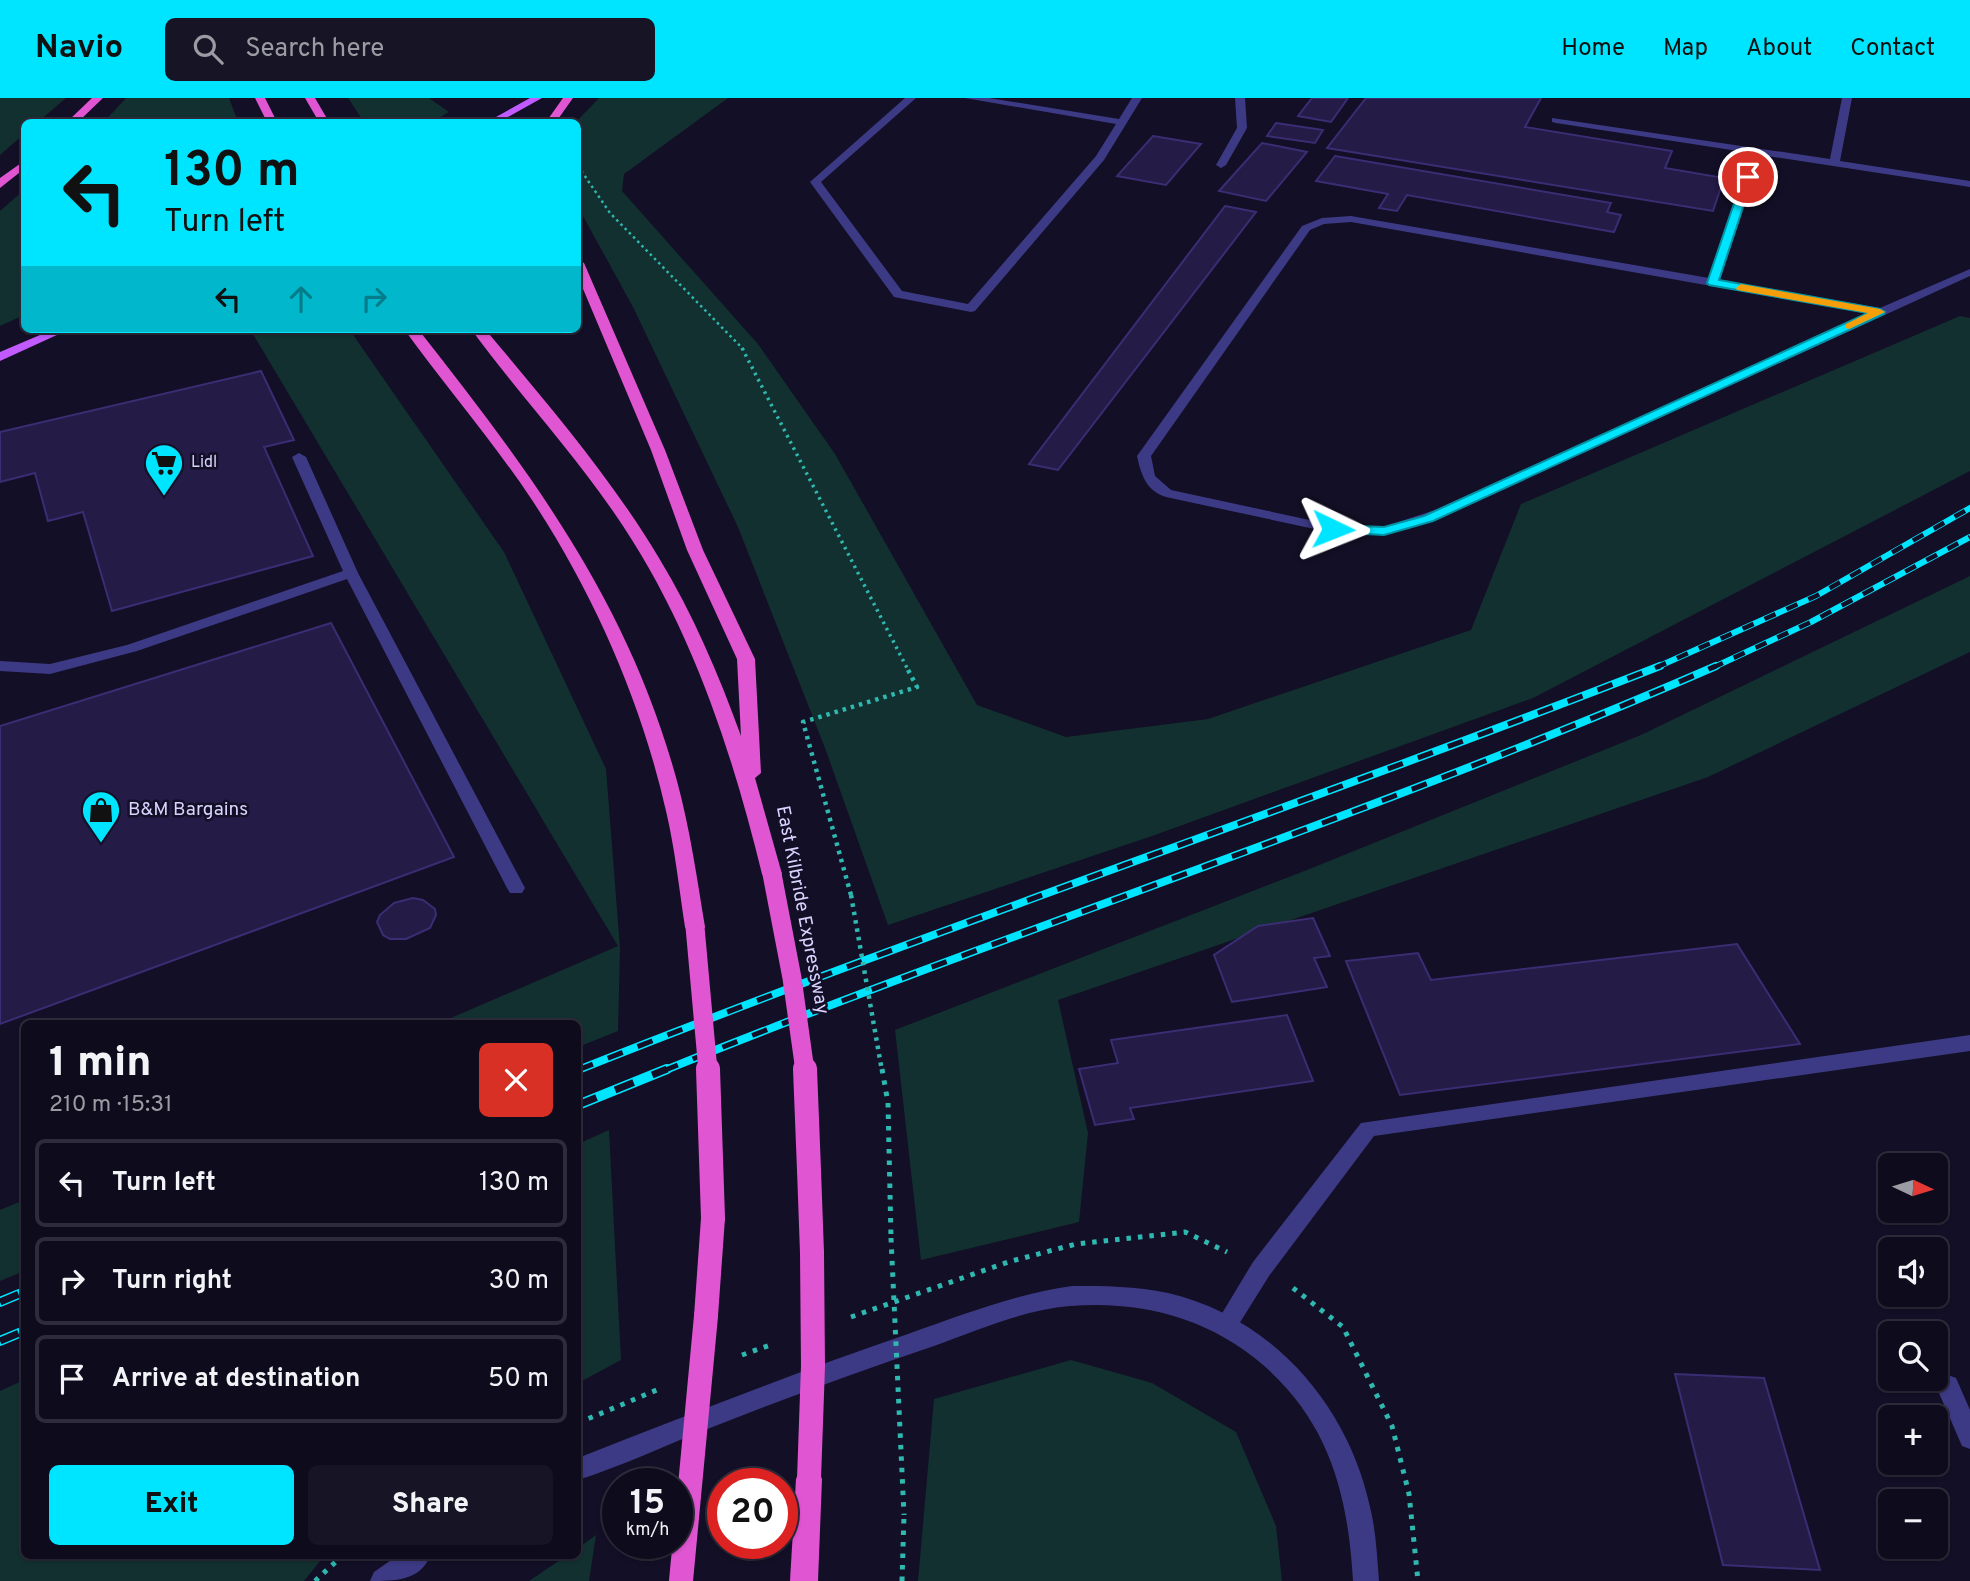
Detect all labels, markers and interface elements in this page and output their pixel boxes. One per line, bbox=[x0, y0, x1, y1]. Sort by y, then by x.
search box bbox=[165, 18, 655, 81]
text: Navio bbox=[35, 28, 123, 70]
icon: search bbox=[189, 30, 227, 68]
text: Search here bbox=[245, 33, 384, 66]
text: Home bbox=[1561, 34, 1625, 64]
text: Map bbox=[1663, 34, 1708, 64]
text: About bbox=[1746, 34, 1812, 64]
text: Contact bbox=[1850, 34, 1935, 64]
text: 130 m bbox=[164, 142, 300, 204]
icon: left bbox=[49, 147, 140, 238]
pin bbox=[1718, 147, 1778, 207]
icon: arrive bbox=[1729, 158, 1767, 196]
text: Turn left bbox=[164, 203, 285, 243]
icon: left bbox=[209, 280, 247, 318]
icon: ahead bbox=[282, 280, 320, 318]
icon: right bbox=[355, 280, 393, 318]
supermarket icon: Lidl bbox=[143, 442, 185, 497]
place label: Lidl bbox=[191, 453, 217, 473]
position arrow bbox=[1296, 492, 1370, 566]
shop icon: B&M Bargains bbox=[80, 789, 122, 844]
place label: B&M Bargains bbox=[128, 798, 248, 822]
street label: East Kilbride Expressway bbox=[770, 804, 834, 1016]
text: 1 min bbox=[49, 1038, 152, 1091]
button: close bbox=[479, 1043, 553, 1117]
text: 210 m · 15:31 bbox=[49, 1091, 173, 1120]
north arrow bbox=[1878, 1153, 1948, 1223]
map controls bbox=[1878, 1153, 1948, 1559]
icon: left bbox=[53, 1164, 91, 1202]
text: Turn left bbox=[112, 1167, 216, 1200]
text: 130 m bbox=[479, 1167, 549, 1200]
button: sound bbox=[1878, 1237, 1948, 1307]
icon: right bbox=[53, 1262, 91, 1300]
text: Turn right bbox=[112, 1265, 232, 1298]
text: 30 m bbox=[489, 1265, 549, 1298]
button: search bbox=[1878, 1321, 1948, 1391]
icon: arrive bbox=[53, 1360, 91, 1398]
text: Arrive at destination bbox=[112, 1363, 360, 1396]
text: 50 m bbox=[488, 1363, 549, 1396]
button: + bbox=[1878, 1405, 1948, 1475]
button: Exit bbox=[49, 1465, 294, 1545]
button: Share bbox=[308, 1465, 553, 1545]
speed limit sign: 20 bbox=[707, 1468, 798, 1559]
text: 15 bbox=[630, 1482, 665, 1526]
button: − bbox=[1878, 1489, 1948, 1559]
text: km/h bbox=[626, 1519, 669, 1542]

